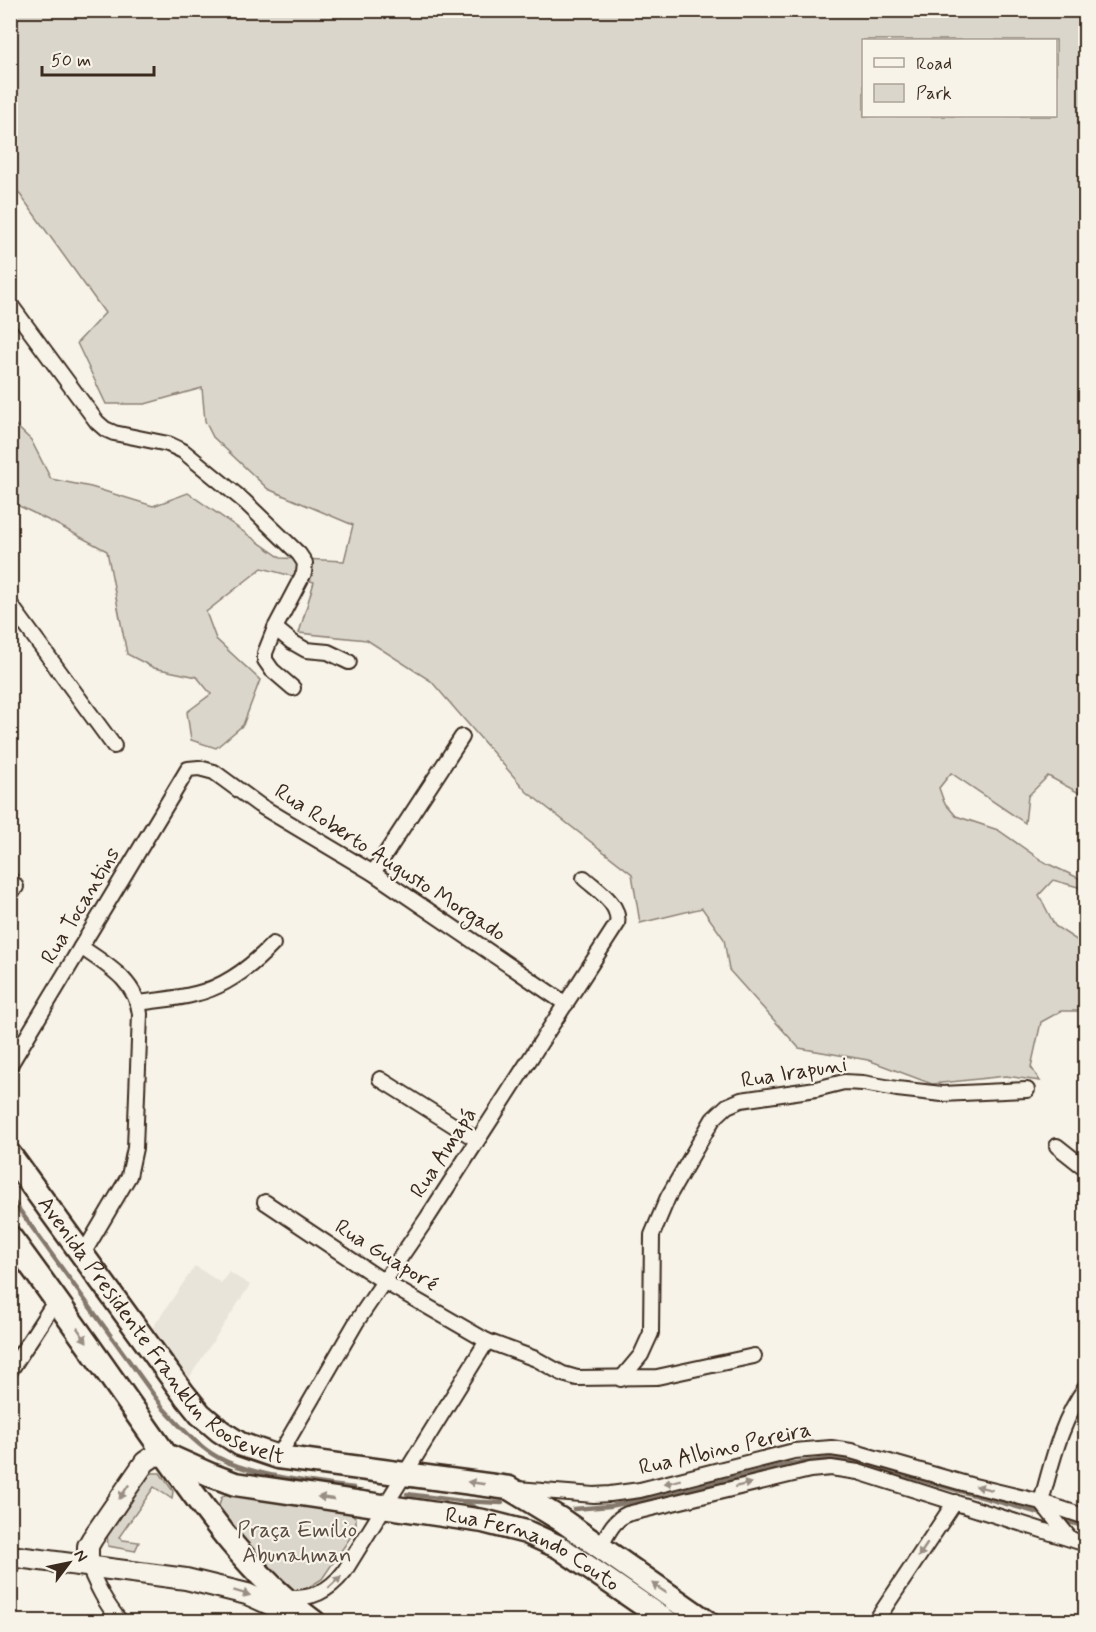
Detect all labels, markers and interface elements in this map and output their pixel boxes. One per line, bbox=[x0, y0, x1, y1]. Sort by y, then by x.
scale bar bbox=[42, 39, 154, 77]
legend bbox=[862, 39, 1057, 117]
text: 50 m bbox=[51, 49, 91, 73]
text: Road bbox=[916, 52, 952, 76]
text: Park bbox=[916, 82, 952, 106]
street label: Rua Roberto Augusto Morgado bbox=[267, 778, 511, 951]
street label: Rua Tocantins bbox=[35, 842, 127, 970]
street label: Rua Irapuni bbox=[739, 1051, 849, 1095]
street label: Rua Amapá bbox=[404, 1102, 484, 1204]
street label: Avenida Presidente Franklin Roosevelt bbox=[31, 1191, 286, 1472]
street label: Rua Guaporé bbox=[329, 1213, 443, 1299]
one-way arrow bbox=[75, 1328, 87, 1343]
street label: Rua Albino Pereira bbox=[636, 1416, 814, 1482]
one-way arrow bbox=[663, 1478, 681, 1487]
one-way arrow bbox=[467, 1479, 486, 1488]
one-way arrow bbox=[734, 1480, 752, 1490]
one-way arrow bbox=[118, 1483, 130, 1499]
one-way arrow bbox=[974, 1483, 993, 1492]
one-way arrow bbox=[317, 1494, 336, 1503]
street label: Rua Fernando Couto bbox=[443, 1502, 625, 1598]
park label: Praça Emilio Abunahman bbox=[237, 1517, 357, 1570]
north arrow bbox=[39, 1533, 99, 1593]
one-way arrow bbox=[917, 1542, 929, 1558]
text: N bbox=[69, 1546, 92, 1566]
one-way arrow bbox=[328, 1575, 342, 1589]
one-way arrow bbox=[651, 1583, 667, 1594]
one-way arrow bbox=[234, 1589, 252, 1598]

